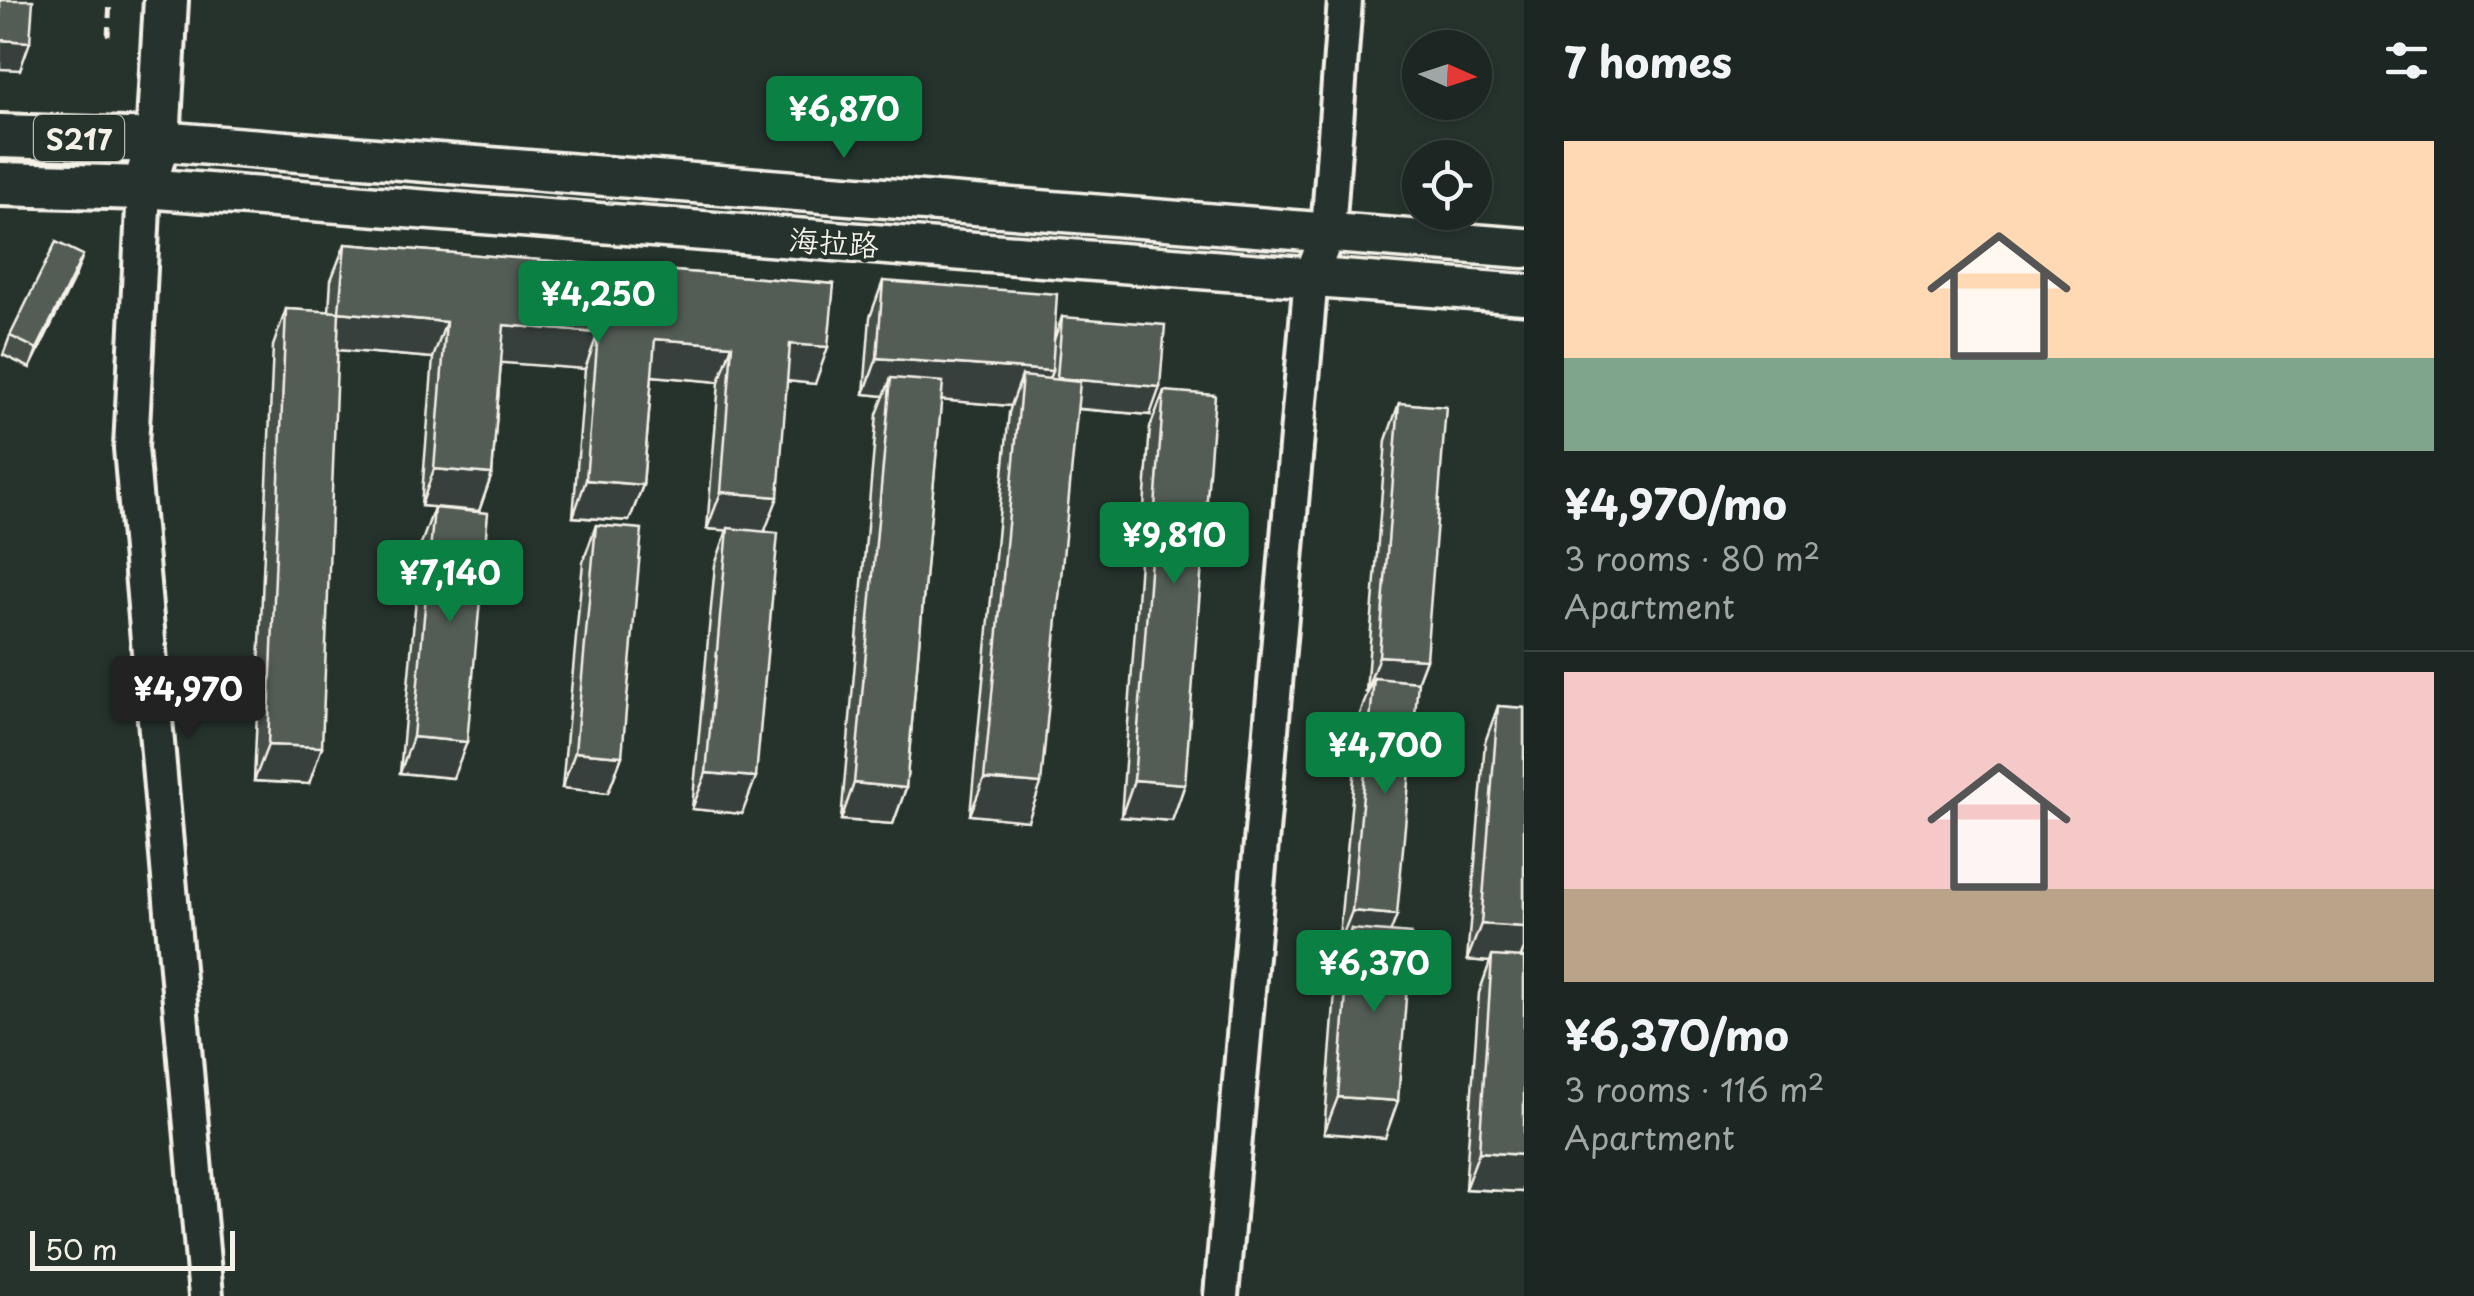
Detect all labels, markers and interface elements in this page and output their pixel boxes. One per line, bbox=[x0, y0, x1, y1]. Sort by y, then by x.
text: 7 homes bbox=[1564, 29, 1732, 92]
north arrow bbox=[1402, 30, 1492, 120]
map controls bbox=[1402, 30, 1492, 230]
icon: filters bbox=[2379, 33, 2434, 88]
pin: ¥6,870 bbox=[763, 76, 925, 161]
text: ¥6,870 bbox=[788, 84, 900, 132]
road number: S217 bbox=[34, 115, 124, 161]
button: locate bbox=[1402, 140, 1492, 230]
icon: home bbox=[1909, 206, 2089, 386]
street label: 海拉路 bbox=[788, 215, 880, 267]
pin: ¥4,250 bbox=[517, 261, 679, 346]
text: ¥4,250 bbox=[540, 269, 656, 317]
text: ¥4,970/mo bbox=[1564, 471, 1787, 534]
pin: ¥9,810 bbox=[1093, 502, 1255, 587]
text: ¥9,810 bbox=[1122, 510, 1226, 558]
text: 3 rooms · 80 m² bbox=[1564, 534, 1820, 582]
pin: ¥7,140 bbox=[369, 540, 531, 625]
text: ¥7,140 bbox=[399, 548, 501, 596]
text: Apartment bbox=[1564, 582, 1735, 630]
pin: ¥4,970 bbox=[107, 656, 269, 741]
text: ¥4,970 bbox=[133, 664, 243, 712]
pin: ¥4,700 bbox=[1304, 712, 1466, 797]
text: ¥4,700 bbox=[1328, 720, 1442, 768]
icon: home bbox=[1909, 737, 2089, 917]
pin: ¥6,370 bbox=[1293, 930, 1455, 1015]
text: ¥6,370 bbox=[1318, 938, 1430, 986]
text: ¥6,370/mo bbox=[1564, 1002, 1789, 1065]
text: 3 rooms · 116 m² bbox=[1564, 1065, 1825, 1113]
text: Apartment bbox=[1564, 1113, 1735, 1161]
scale bar bbox=[30, 1226, 235, 1270]
text: 50 m bbox=[45, 1227, 118, 1270]

